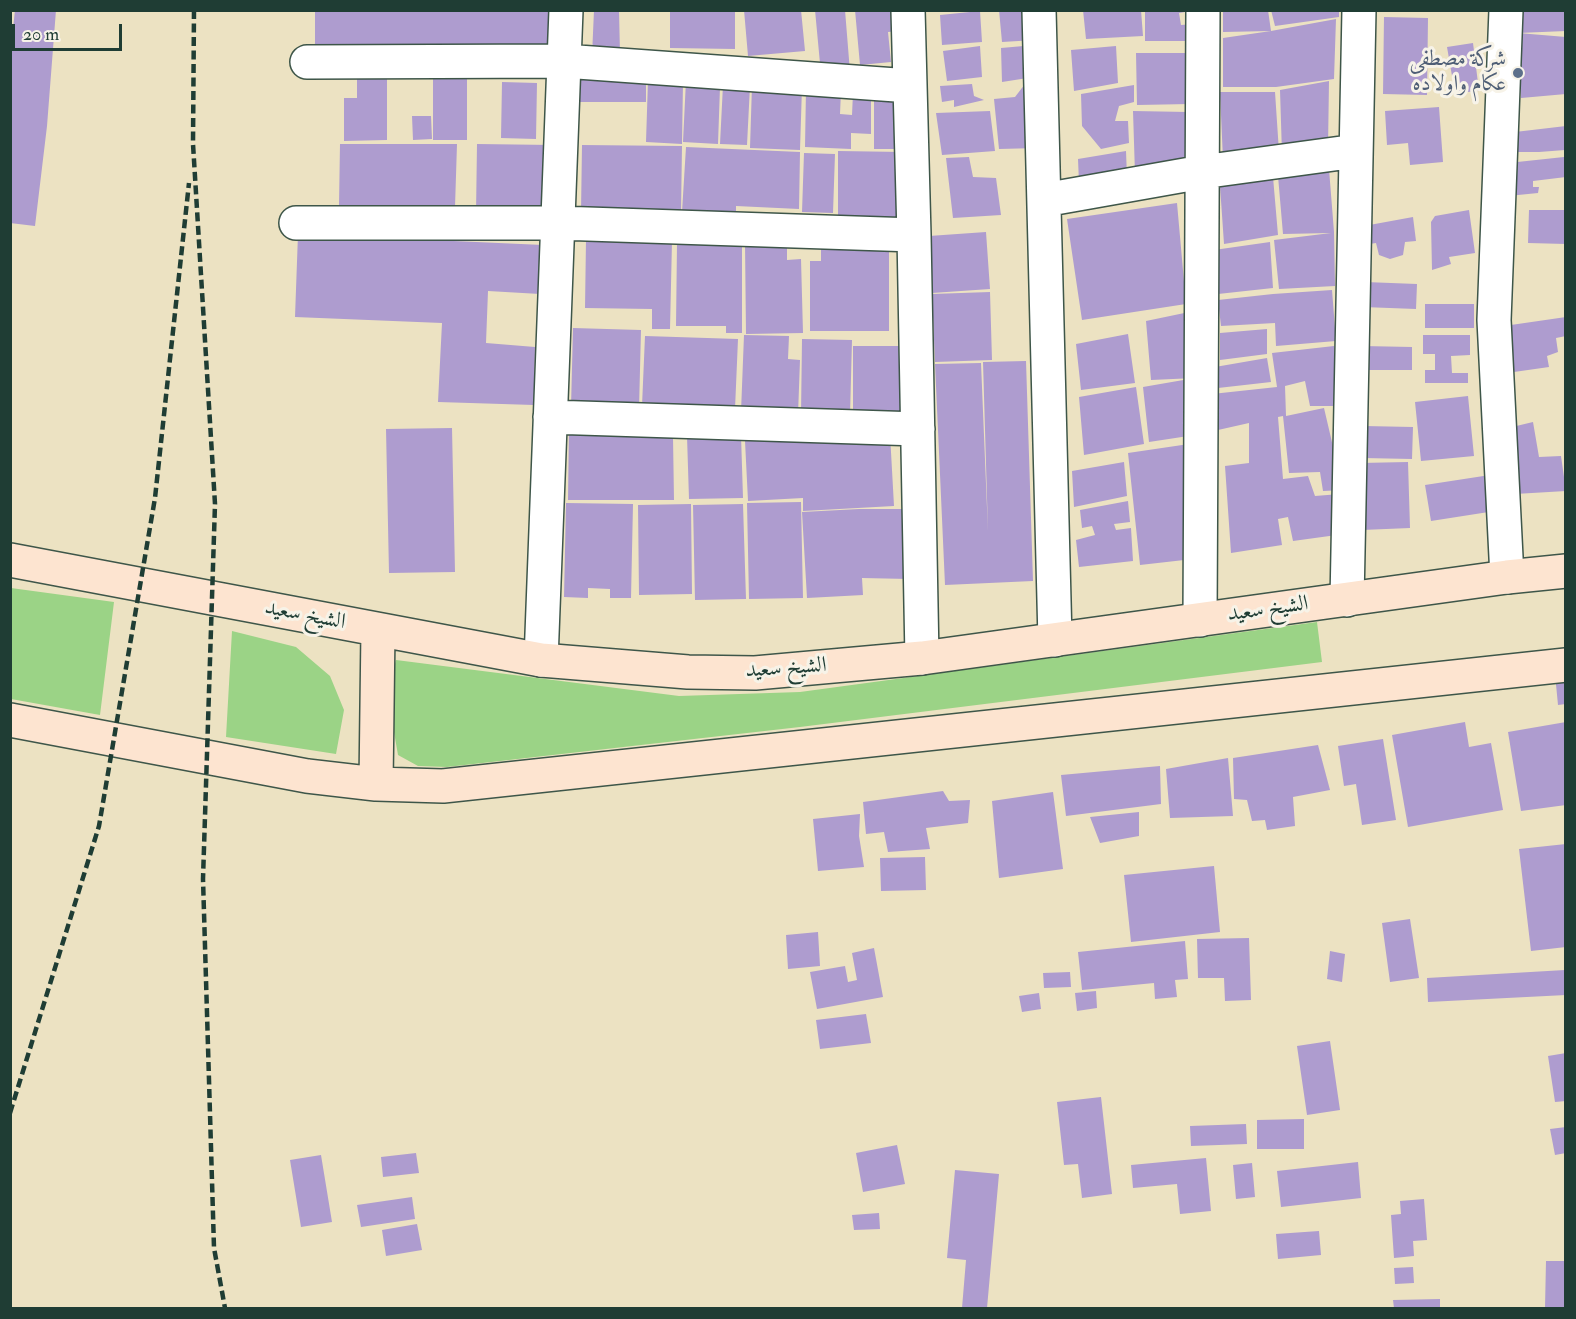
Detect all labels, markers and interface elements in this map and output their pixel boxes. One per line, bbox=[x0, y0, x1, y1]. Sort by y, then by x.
scale bar bbox=[15, 12, 124, 50]
text: 20 m bbox=[23, 23, 59, 46]
place label: شركة مصطفى عكام واولاده bbox=[1409, 47, 1506, 98]
marker: شركة مصطفى عكام واولاده bbox=[1511, 66, 1525, 80]
street label: الشيخ سعيد bbox=[1226, 591, 1310, 629]
street label: الشيخ سعيد bbox=[263, 595, 347, 637]
street label: الشيخ سعيد bbox=[744, 653, 828, 685]

